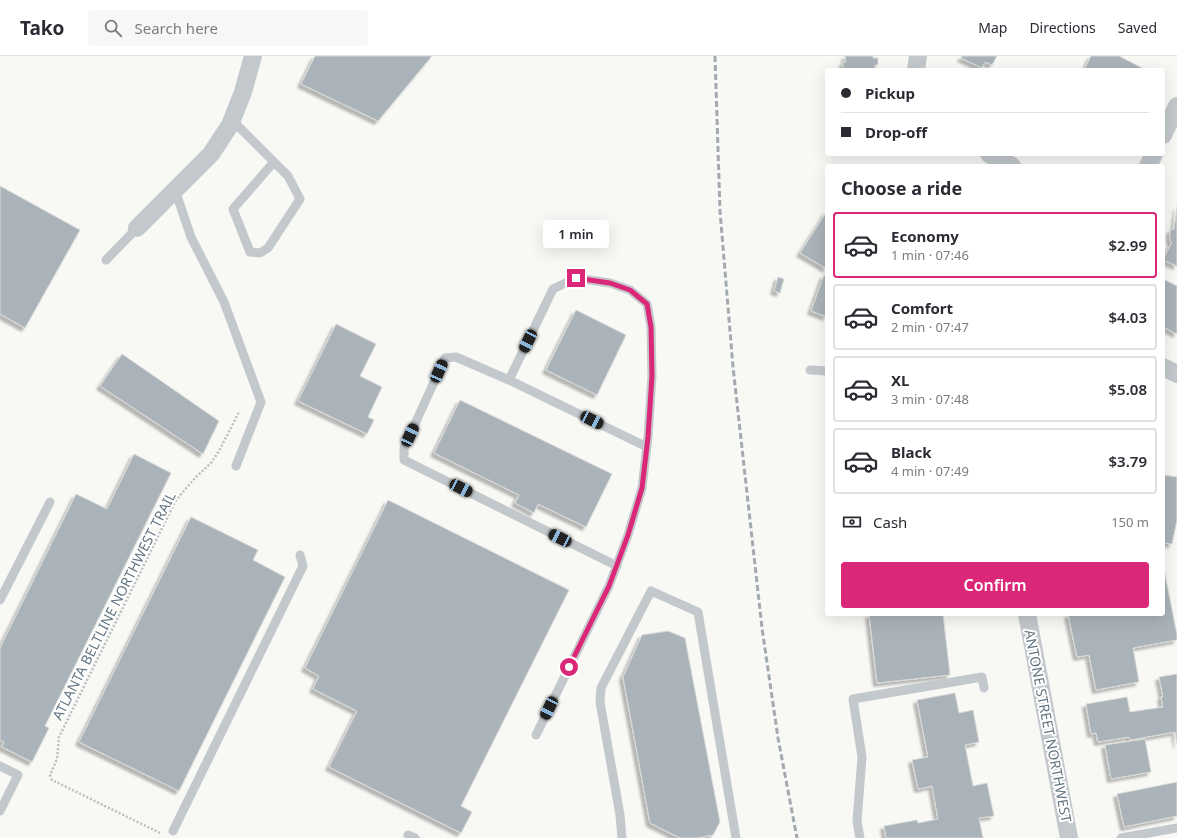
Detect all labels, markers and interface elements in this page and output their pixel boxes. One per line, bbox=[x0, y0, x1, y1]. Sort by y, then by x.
search box bbox=[88, 10, 368, 46]
text: Tako bbox=[20, 15, 64, 41]
icon: search bbox=[102, 17, 124, 39]
text: Search here bbox=[134, 18, 218, 38]
text: Map bbox=[978, 18, 1007, 37]
text: Directions bbox=[1029, 18, 1096, 37]
text: Saved bbox=[1118, 18, 1157, 37]
text: Pickup bbox=[865, 83, 915, 103]
text: Drop-off bbox=[865, 122, 927, 142]
text: Choose a ride bbox=[841, 176, 962, 200]
callout: 1 min bbox=[543, 220, 609, 248]
text: 1 min bbox=[558, 225, 594, 243]
text: Economy bbox=[891, 226, 959, 246]
icon: car bbox=[843, 227, 879, 263]
text: $2.99 bbox=[1109, 235, 1147, 255]
text: 1 min · 07:46 bbox=[891, 246, 969, 264]
route end bbox=[567, 269, 585, 287]
text: Comfort bbox=[891, 298, 953, 318]
icon: car bbox=[843, 299, 879, 335]
text: $4.03 bbox=[1109, 307, 1147, 327]
text: 2 min · 07:47 bbox=[891, 318, 969, 336]
car bbox=[517, 328, 539, 354]
car bbox=[429, 358, 449, 384]
text: XL bbox=[891, 370, 909, 390]
icon: car bbox=[843, 371, 879, 407]
text: $5.08 bbox=[1109, 379, 1147, 399]
text: 3 min · 07:48 bbox=[891, 390, 969, 408]
car bbox=[579, 409, 605, 431]
car bbox=[399, 422, 421, 448]
text: Black bbox=[891, 442, 931, 462]
icon: car bbox=[843, 443, 879, 479]
text: $3.79 bbox=[1109, 451, 1147, 471]
text: 4 min · 07:49 bbox=[891, 462, 969, 480]
car bbox=[448, 477, 474, 499]
street label: ATLANTA BELTLINE NORTHWEST TRAIL bbox=[47, 488, 180, 723]
icon: cash bbox=[841, 511, 863, 533]
text: Cash bbox=[873, 512, 907, 532]
text: 150 m bbox=[1111, 513, 1149, 531]
car bbox=[547, 527, 573, 549]
button: Confirm bbox=[841, 562, 1149, 608]
street label: ANTONE STREET NORTHWEST bbox=[1020, 628, 1077, 824]
route start bbox=[560, 658, 578, 676]
car bbox=[538, 695, 560, 721]

